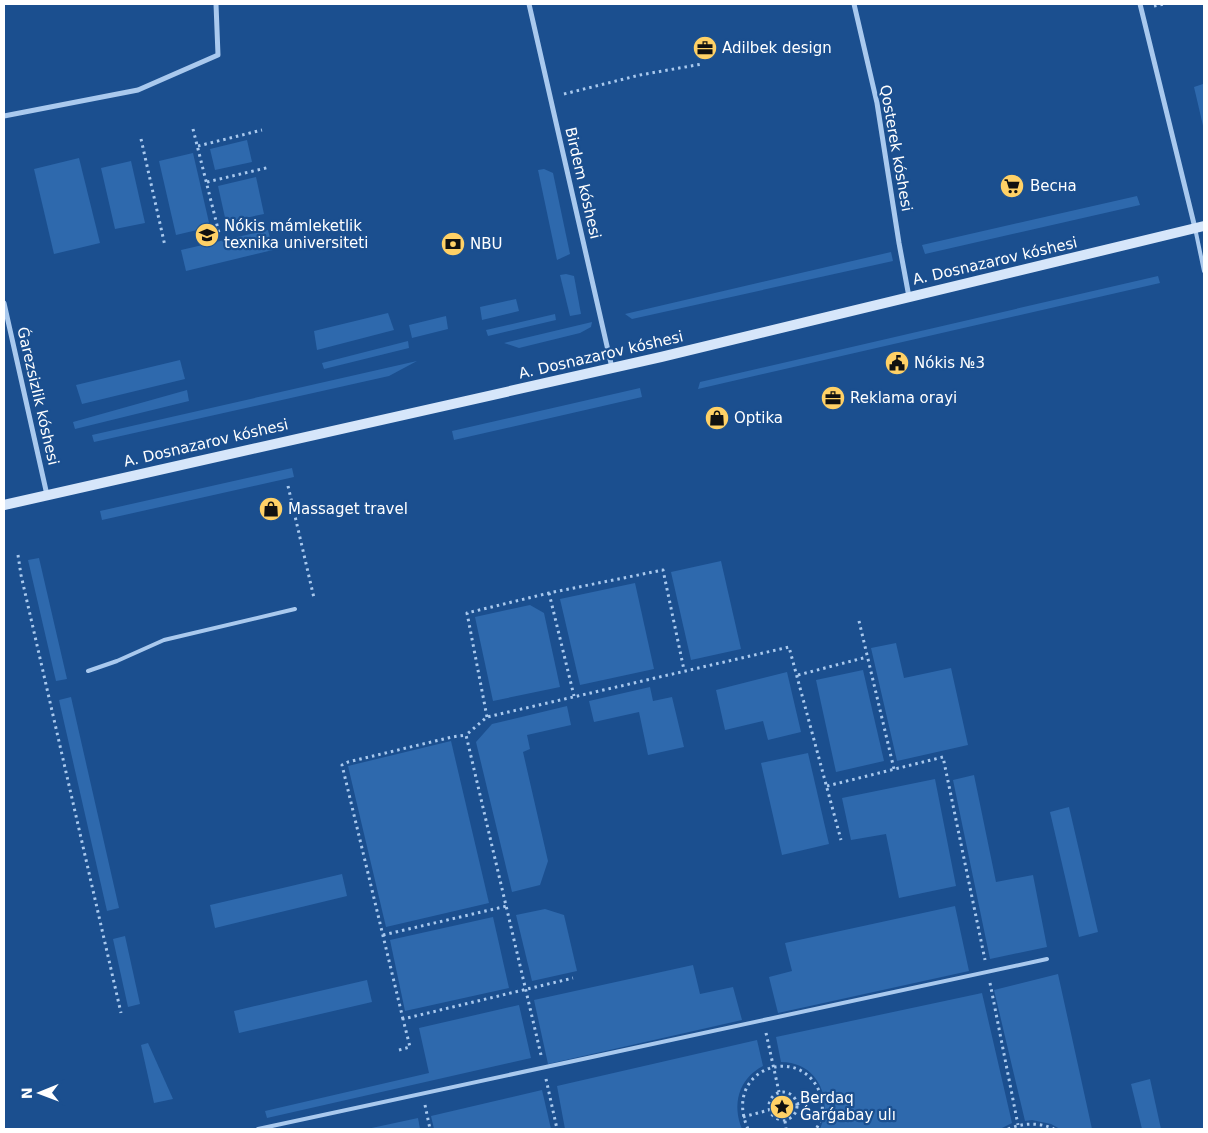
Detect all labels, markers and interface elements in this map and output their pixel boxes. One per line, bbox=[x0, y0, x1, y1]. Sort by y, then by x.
office icon: Adilbek design bbox=[692, 35, 718, 61]
place label: Adilbek design bbox=[722, 39, 832, 57]
street label: Qosterek kóshesi bbox=[876, 83, 916, 213]
street label: Birdem kóshesi bbox=[561, 125, 605, 241]
supermarket icon: Весна bbox=[999, 173, 1025, 199]
place label: Весна bbox=[1030, 177, 1077, 195]
place label: Nókis mámleketlik texnika universiteti bbox=[224, 217, 368, 252]
school or university icon: Nókis mámleketlik texnika universiteti bbox=[194, 222, 220, 248]
bank icon: NBU bbox=[440, 231, 466, 257]
street label: A. Dosnazarov kóshesi bbox=[911, 233, 1079, 289]
place label: NBU bbox=[470, 235, 503, 253]
street label: Ǵarezsizlik kóshesi bbox=[13, 325, 64, 467]
street label: A. Dosnazarov kóshesi bbox=[517, 327, 685, 383]
public building icon: Nókis №3 bbox=[884, 350, 910, 376]
place label: Nókis №3 bbox=[914, 354, 985, 372]
office icon: Reklama orayi bbox=[820, 385, 846, 411]
place label: Reklama orayi bbox=[850, 389, 957, 407]
shop icon: Optika bbox=[704, 405, 730, 431]
place label: Optika bbox=[734, 409, 783, 427]
street label: A. Dosnazarov kóshesi bbox=[122, 415, 290, 471]
shop icon: Massaget travel bbox=[258, 496, 284, 522]
place label: Massaget travel bbox=[288, 500, 408, 518]
north arrow bbox=[15, 1068, 65, 1118]
text: N bbox=[19, 1087, 35, 1099]
place label: Berdaq Ǵarǵabay ulı bbox=[800, 1089, 896, 1124]
place icon: Berdaq Ǵarǵabay ulı bbox=[769, 1094, 795, 1120]

